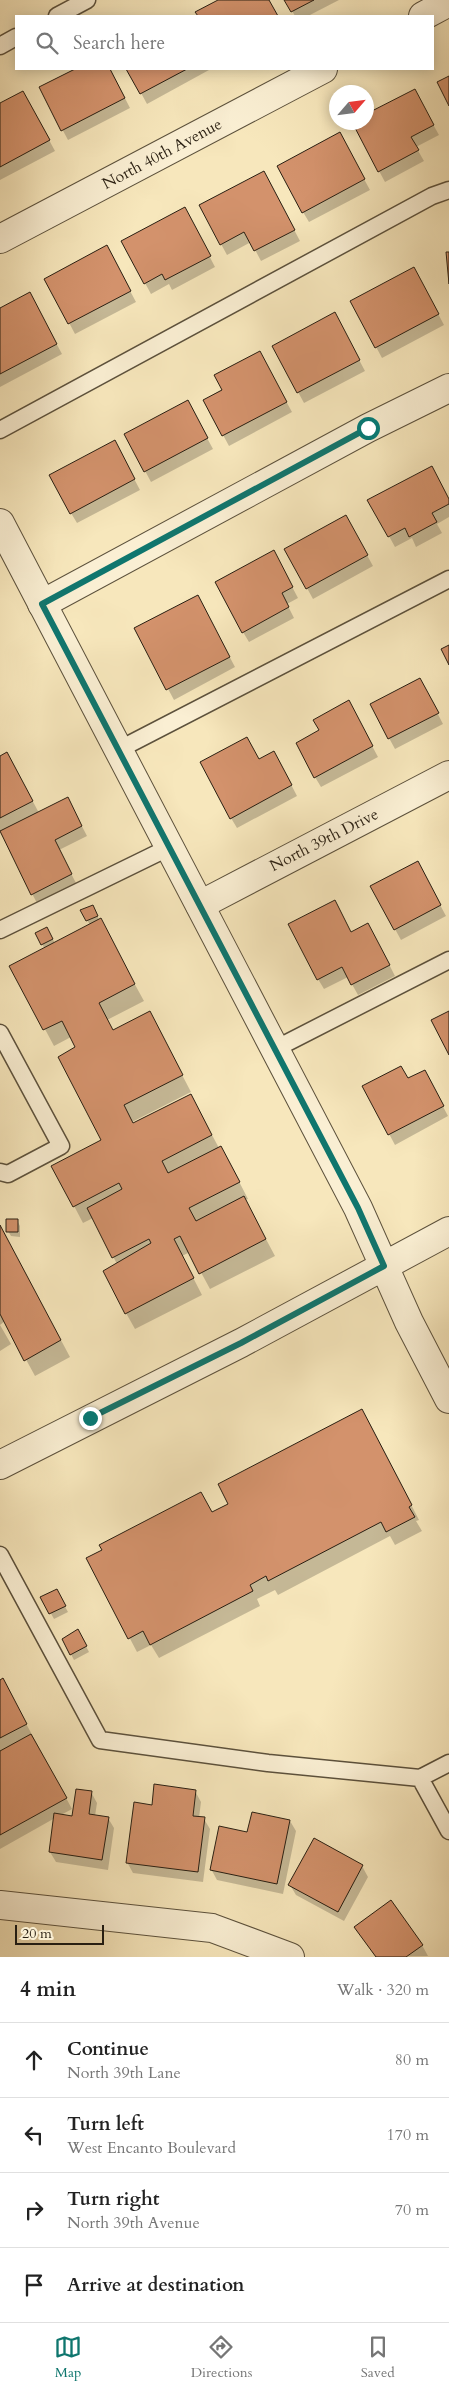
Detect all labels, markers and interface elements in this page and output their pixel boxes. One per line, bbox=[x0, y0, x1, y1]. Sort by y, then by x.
search box bbox=[15, 15, 434, 70]
icon: search bbox=[33, 29, 61, 57]
text: Search here bbox=[73, 30, 165, 56]
north arrow bbox=[329, 85, 374, 130]
street label: North 40th Avenue bbox=[98, 113, 226, 195]
route start bbox=[357, 417, 380, 440]
street label: North 39th Drive bbox=[266, 803, 382, 877]
route end bbox=[79, 1407, 102, 1430]
scale bar bbox=[15, 1922, 104, 1945]
text: 20 m bbox=[22, 1924, 52, 1943]
text: 4 min bbox=[20, 1975, 76, 2004]
text: Walk · 320 m bbox=[337, 1979, 429, 2001]
text: Continue bbox=[67, 2036, 149, 2062]
icon: ahead bbox=[20, 2046, 48, 2074]
text: 80 m bbox=[395, 2049, 429, 2071]
text: North 39th Lane bbox=[67, 2062, 181, 2084]
text: Turn left bbox=[67, 2111, 144, 2137]
icon: left bbox=[20, 2121, 48, 2149]
text: 170 m bbox=[387, 2124, 429, 2146]
text: West Encanto Boulevard bbox=[67, 2137, 236, 2159]
text: Turn right bbox=[67, 2186, 159, 2212]
icon: right bbox=[20, 2196, 48, 2224]
text: 70 m bbox=[395, 2199, 429, 2221]
text: North 39th Avenue bbox=[67, 2212, 200, 2234]
icon: arrive bbox=[20, 2271, 48, 2299]
text: Arrive at destination bbox=[67, 2272, 244, 2298]
tab: Map bbox=[54, 2333, 82, 2382]
tab: Directions bbox=[191, 2333, 252, 2382]
tab: Saved bbox=[361, 2333, 395, 2382]

